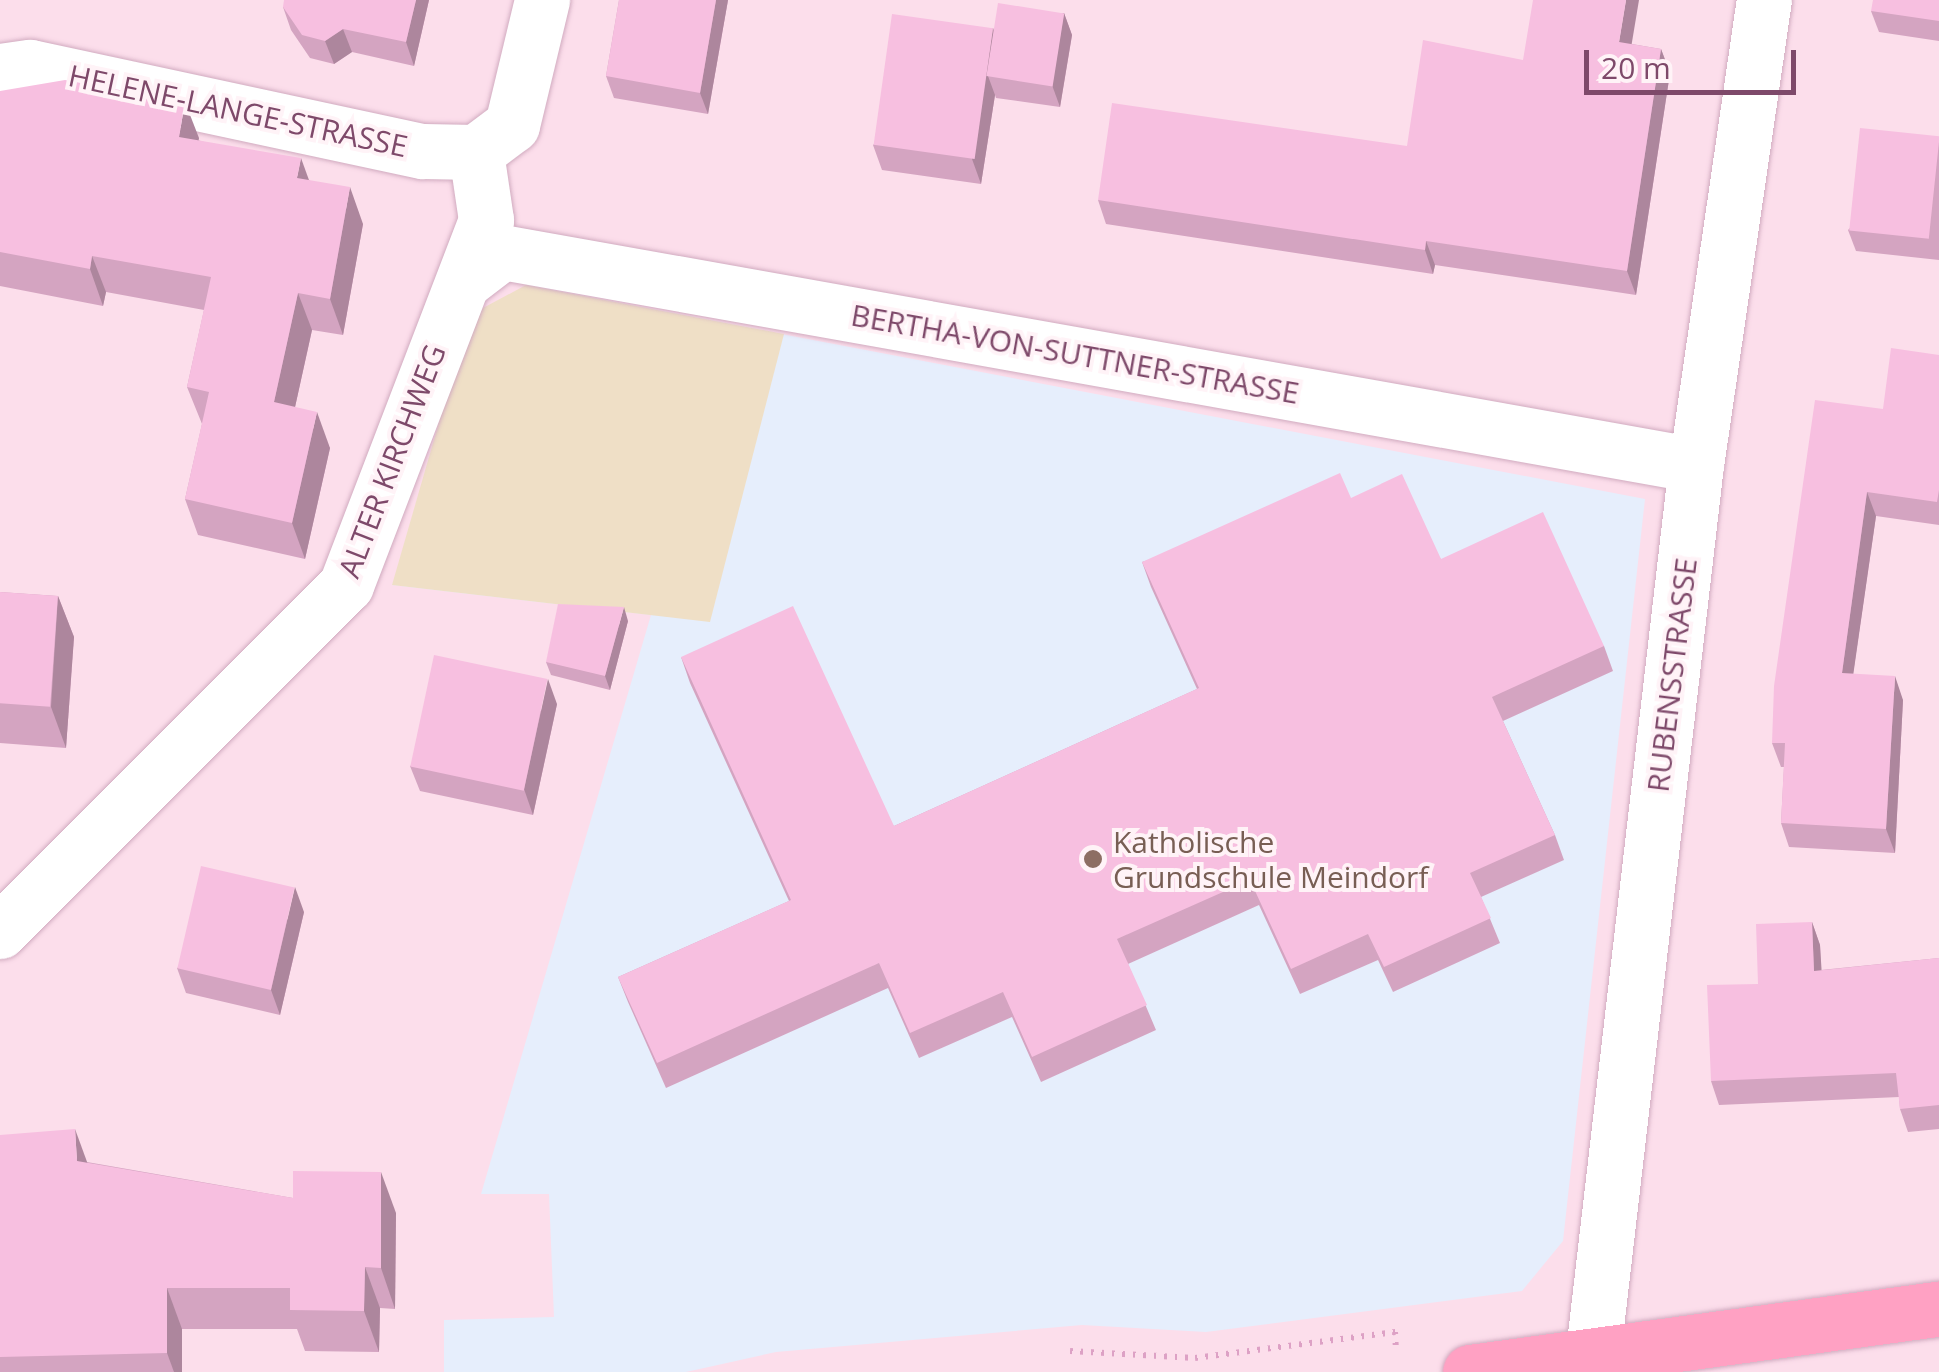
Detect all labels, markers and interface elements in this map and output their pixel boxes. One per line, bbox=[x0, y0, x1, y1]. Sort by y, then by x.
scale bar bbox=[1589, 30, 1802, 92]
text: 20 m bbox=[1601, 47, 1671, 88]
street label: HELENE-LANGE-STRASSE bbox=[65, 57, 411, 165]
street label: BERTHA-VON-SUTTNER-STRASSE bbox=[848, 297, 1302, 411]
street label: ALTER KIRCHWEG bbox=[331, 339, 453, 583]
street label: RUBENSSTRASSE bbox=[1640, 556, 1704, 794]
place label: Katholische Grundschule Meindorf bbox=[1113, 824, 1428, 894]
marker: Katholische Grundschule Meindorf bbox=[1082, 848, 1104, 870]

